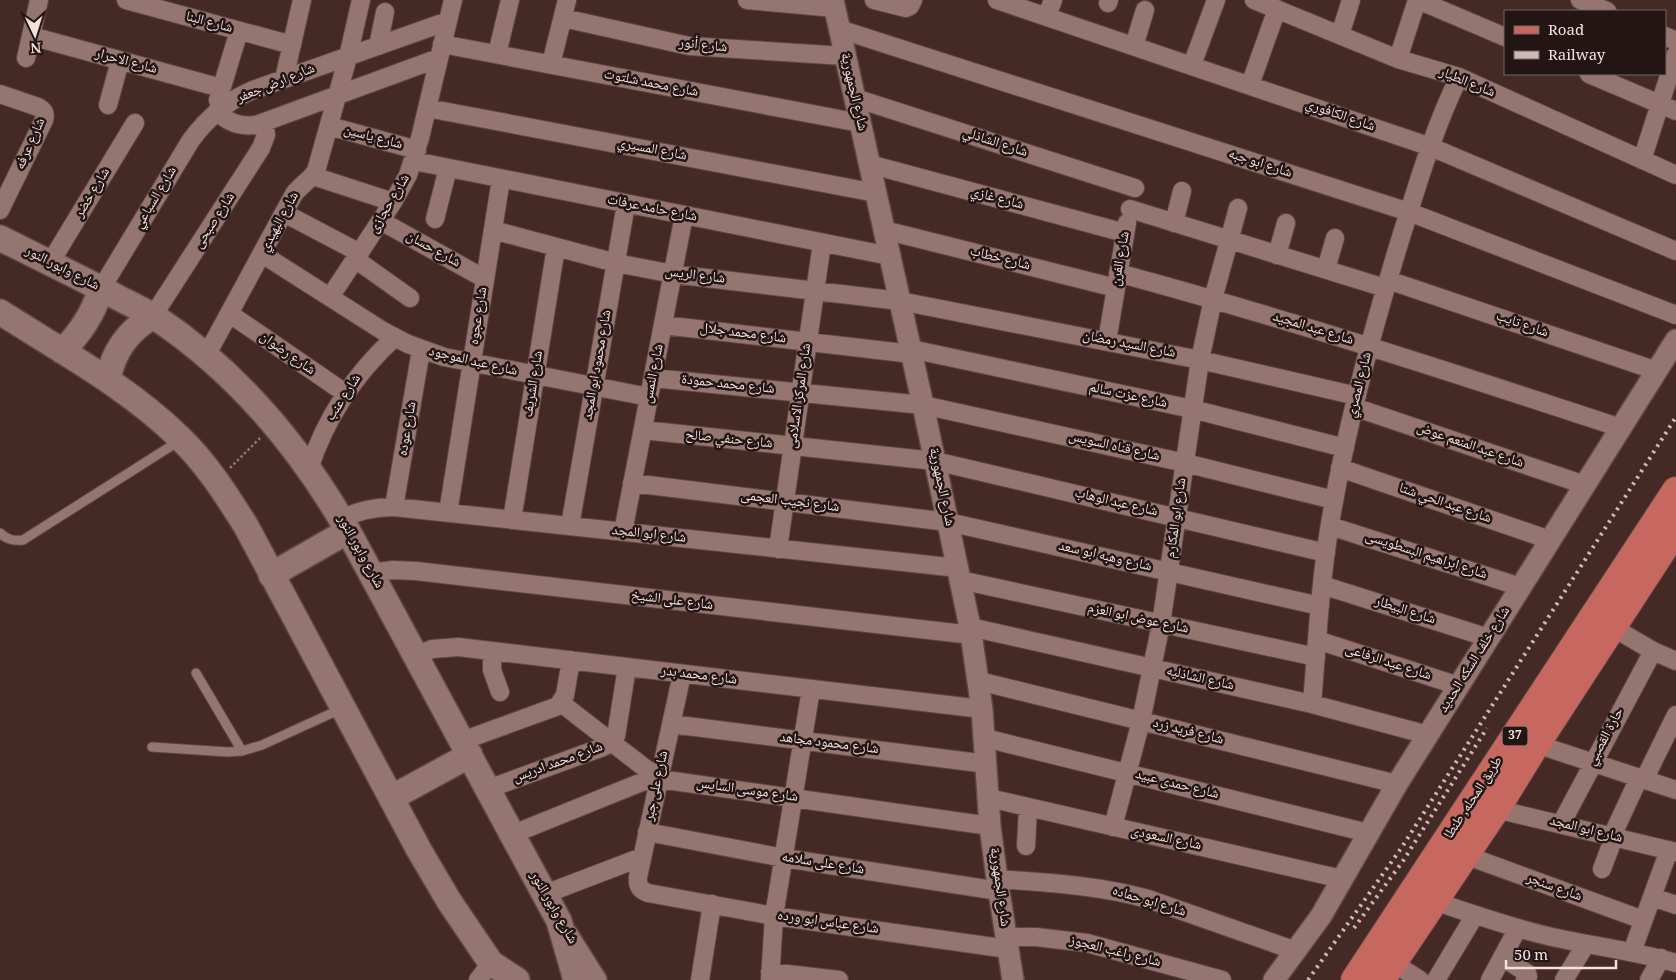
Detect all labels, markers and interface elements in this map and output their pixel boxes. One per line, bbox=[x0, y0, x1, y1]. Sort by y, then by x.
street label: شارع البنا bbox=[183, 5, 235, 41]
north arrow bbox=[10, 10, 60, 60]
legend bbox=[1504, 10, 1666, 75]
text: Road bbox=[1548, 19, 1584, 45]
street label: شارع أنور bbox=[676, 31, 729, 60]
text: N bbox=[29, 34, 42, 58]
street label: شارع الاحرار bbox=[91, 42, 160, 82]
text: Railway bbox=[1548, 44, 1606, 70]
street label: شارع الجمهورية bbox=[832, 51, 874, 133]
street label: شارع ارض جعفر bbox=[232, 57, 319, 111]
street label: شارع الطيار bbox=[1434, 60, 1499, 105]
street label: شارع محمد شلتوت bbox=[602, 63, 700, 105]
street label: شارع الكافوري bbox=[1302, 93, 1378, 139]
street label: شارع عرفه bbox=[9, 114, 53, 174]
street label: شارع ياسين bbox=[341, 119, 405, 157]
street label: شارع الشاذلي bbox=[959, 121, 1031, 165]
street label: شارع المسيري bbox=[615, 132, 689, 168]
street label: شارع ابو جبه bbox=[1225, 142, 1295, 186]
street label: شارع السباعي bbox=[128, 162, 184, 234]
street label: شارع خضر bbox=[68, 163, 117, 224]
street label: شارع حجازى bbox=[363, 170, 417, 238]
street label: شارع غازي bbox=[968, 180, 1026, 218]
street label: شارع البهيدي bbox=[254, 187, 306, 257]
street label: شارع صبحى bbox=[188, 188, 242, 254]
street label: شارع حامد عرفات bbox=[605, 189, 699, 229]
street label: شارع حسان bbox=[401, 225, 465, 275]
street label: شارع الفرن bbox=[1104, 230, 1138, 288]
street label: شارع وابور النور bbox=[20, 240, 103, 298]
street label: شارع خطاب bbox=[967, 240, 1033, 278]
street label: شارع الريس bbox=[663, 260, 727, 292]
street label: شارع عجوه bbox=[463, 285, 495, 347]
street label: شارع عبد المجيد bbox=[1269, 305, 1357, 353]
street label: شارع تايب bbox=[1492, 305, 1552, 345]
street label: شارع محمود ابو المجد bbox=[577, 308, 619, 422]
street label: شارع محمد جلال bbox=[699, 317, 787, 351]
street label: شارع السيد رمضان bbox=[1080, 324, 1178, 366]
street label: شارع رضوان bbox=[254, 326, 320, 382]
street label: شارع عبد الموجود bbox=[426, 340, 520, 384]
street label: شارع النمس bbox=[636, 342, 672, 406]
street label: شارع المركز الاسلامى bbox=[781, 342, 819, 450]
street label: شارع الشريف bbox=[517, 349, 551, 419]
street label: شارع المصري bbox=[1340, 350, 1380, 420]
street label: شارع محمد حمودة bbox=[680, 368, 776, 402]
street label: شارع عنب bbox=[320, 370, 368, 426]
street label: شارع عزت سالم bbox=[1087, 376, 1169, 416]
street label: شارع عوده bbox=[391, 400, 425, 458]
street label: شارع عبد المنعم عوض bbox=[1413, 416, 1527, 476]
street label: شارع حنفي صالح bbox=[684, 423, 774, 457]
street label: شارع قناه السويس bbox=[1066, 425, 1162, 469]
street label: شارع الجمهورية bbox=[921, 446, 961, 528]
street label: شارع ابو المكارم bbox=[1159, 476, 1195, 560]
street label: شارع عبد الحي شتا bbox=[1395, 477, 1495, 531]
street label: شارع عبد الوهاب bbox=[1072, 482, 1160, 524]
street label: شارع نجيب العجمى bbox=[739, 484, 841, 520]
street label: شارع وابور النور bbox=[329, 510, 390, 593]
street label: شارع ابو المجد bbox=[611, 519, 687, 551]
street label: شارع ابراهيم البسطويسى bbox=[1362, 525, 1490, 587]
street label: شارع وهبه ابو سعد bbox=[1056, 535, 1154, 579]
street label: شارع على الشيخ bbox=[629, 584, 715, 618]
street label: شارع البيطار bbox=[1370, 590, 1439, 632]
street label: شارع عوض ابو العزم bbox=[1085, 597, 1191, 641]
street label: شارع خلف السكه الحديد bbox=[1433, 602, 1517, 718]
street label: شارع عيد الرفاعى bbox=[1342, 638, 1434, 688]
street label: شارع محمد بدر bbox=[658, 659, 739, 693]
street label: شارع الشاذليه bbox=[1164, 660, 1236, 698]
street label: حارة القصبي bbox=[1581, 703, 1631, 770]
street label: شارع فريد زرد bbox=[1150, 712, 1226, 752]
street label: شارع محمود مجاهد bbox=[778, 726, 880, 762]
road number: 37 bbox=[1502, 726, 1528, 746]
street label: شارع محمد ادريس bbox=[509, 736, 607, 790]
street label: شارع على جبر bbox=[638, 748, 676, 824]
street label: طريق المحله, طنطا bbox=[1438, 752, 1510, 844]
street label: شارع حمدى عبيد bbox=[1133, 763, 1221, 807]
street label: شارع موسى السايس bbox=[694, 772, 800, 810]
street label: شارع ابو المجد bbox=[1547, 809, 1625, 851]
street label: شارع السعودى bbox=[1128, 820, 1204, 858]
street label: شارع على سلامه bbox=[780, 846, 866, 882]
street label: شارع الجمهورية bbox=[982, 846, 1016, 928]
street label: شارع وابور النور bbox=[522, 866, 584, 949]
street label: شارع سنجر bbox=[1522, 866, 1585, 909]
street label: شارع ابو حماده bbox=[1109, 879, 1189, 925]
street label: شارع عباس ابو ورده bbox=[776, 904, 880, 942]
street label: شارع راغب العجوز bbox=[1066, 929, 1163, 975]
scale bar bbox=[1506, 938, 1616, 970]
text: 50 m bbox=[1514, 944, 1548, 970]

